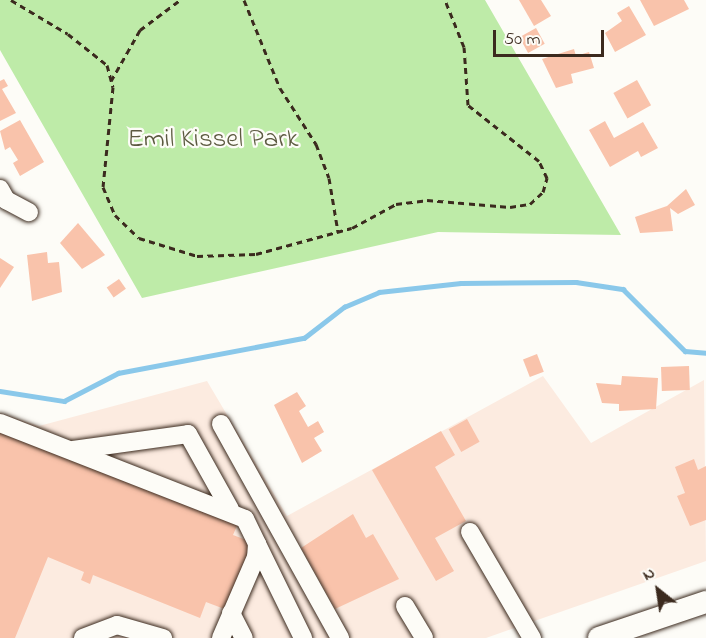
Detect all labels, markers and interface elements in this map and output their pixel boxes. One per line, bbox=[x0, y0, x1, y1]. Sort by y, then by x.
scale bar bbox=[496, 18, 607, 56]
text: 50 m bbox=[504, 27, 541, 53]
park label: Emil Kissel Park bbox=[127, 124, 299, 156]
north arrow bbox=[628, 560, 688, 620]
text: N bbox=[638, 561, 660, 588]

